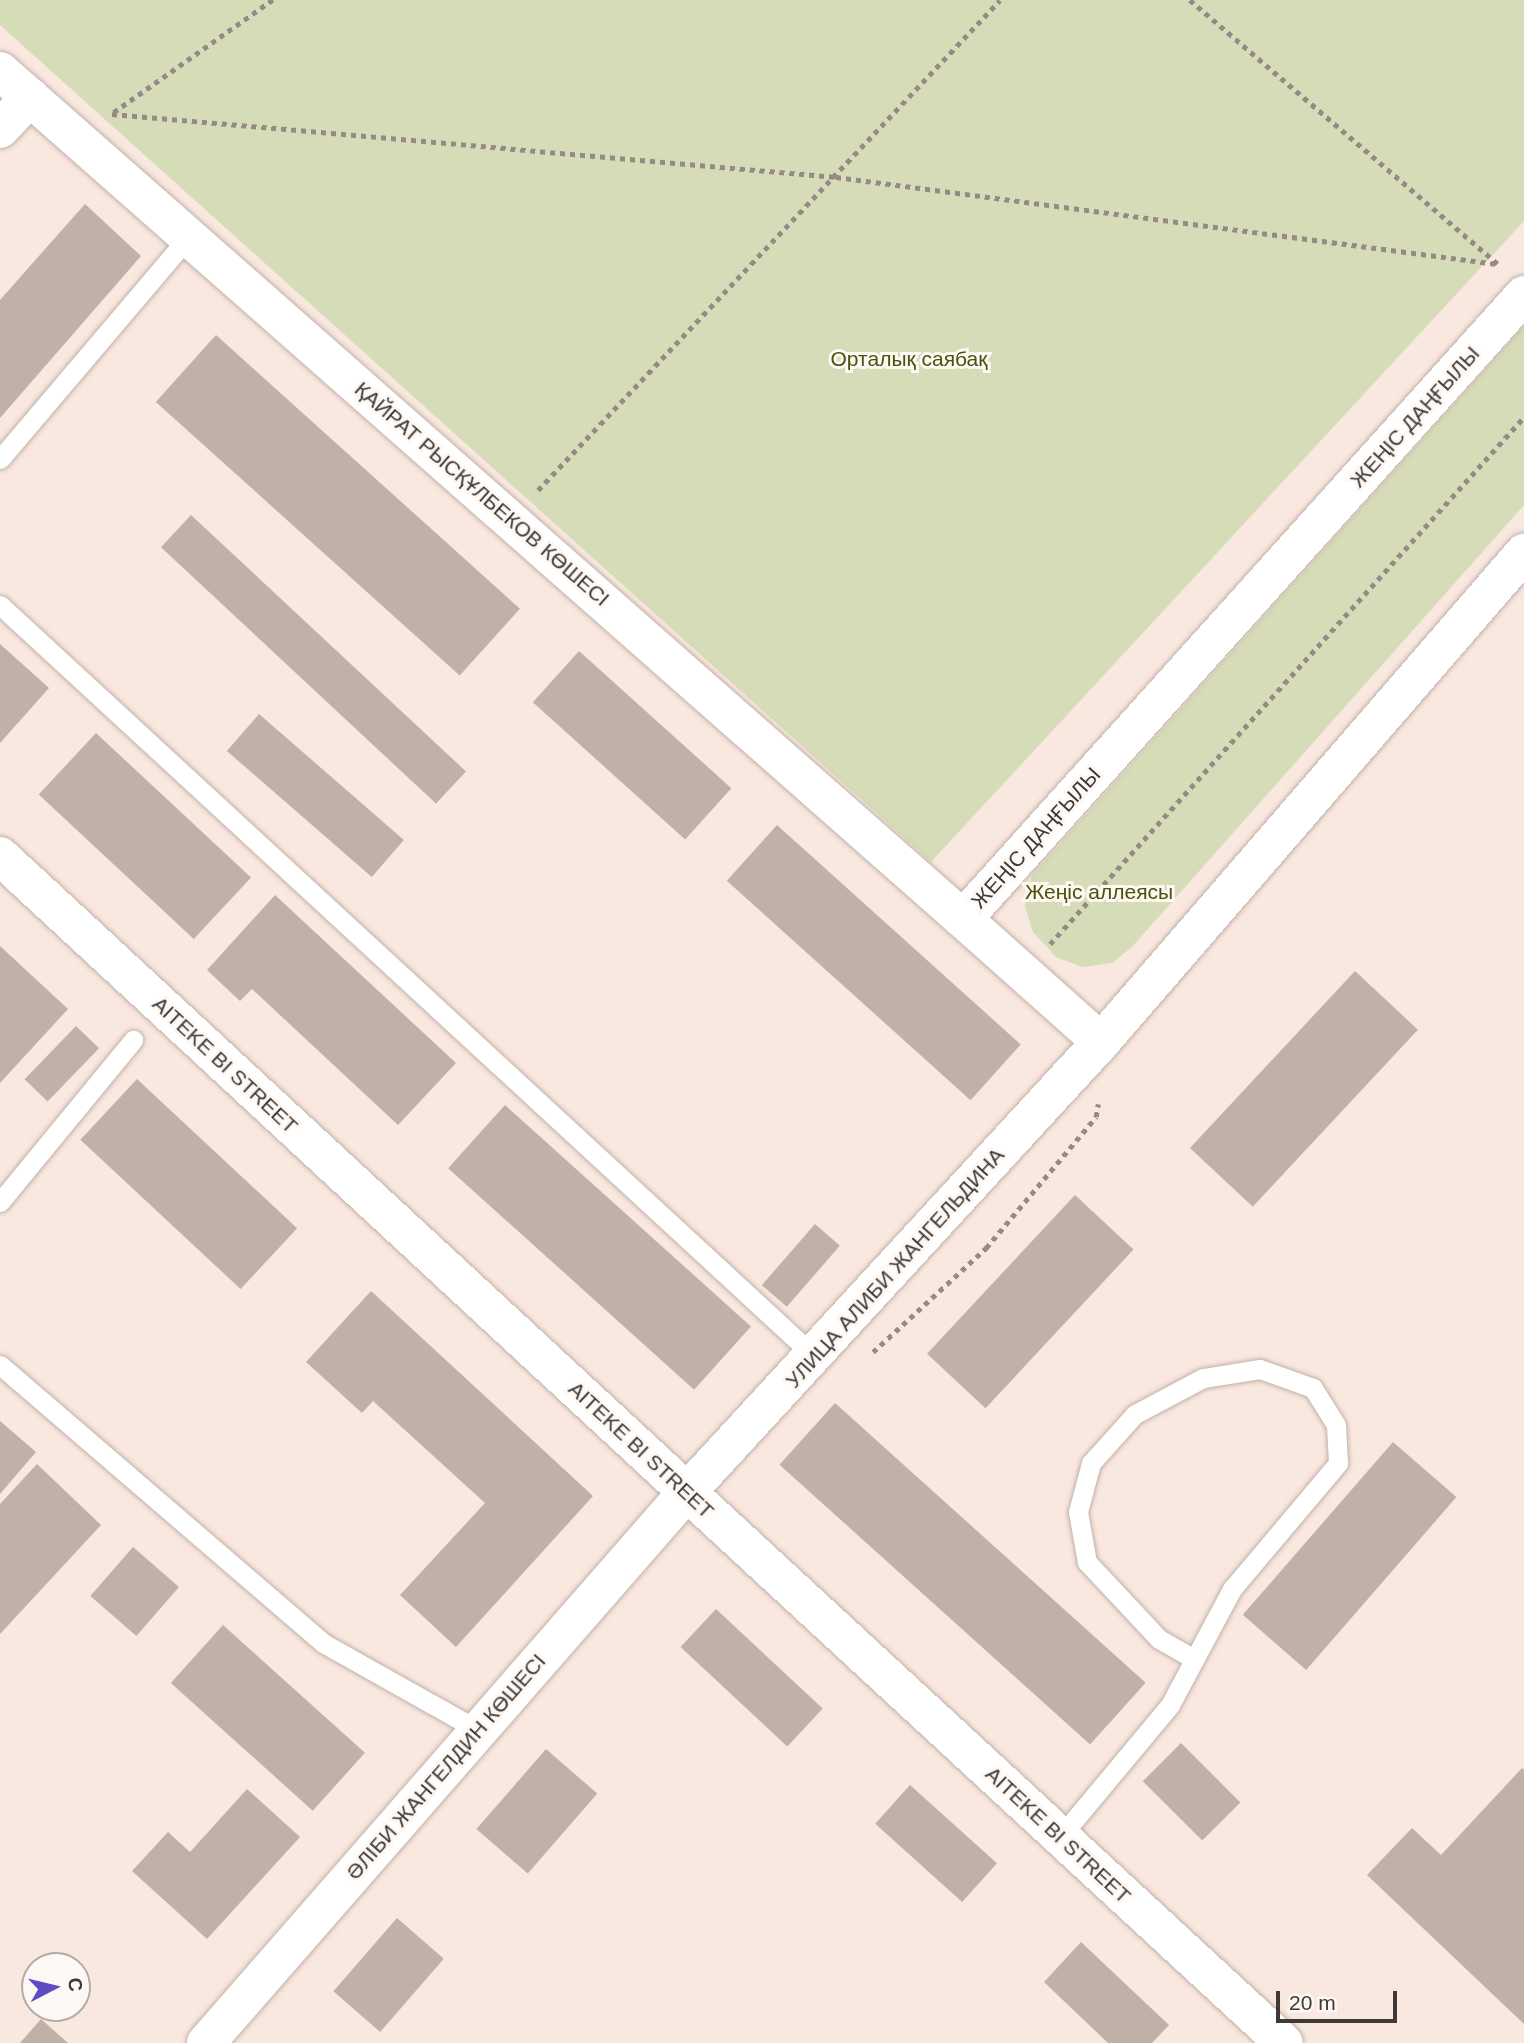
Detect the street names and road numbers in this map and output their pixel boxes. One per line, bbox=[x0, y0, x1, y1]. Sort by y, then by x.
street label: ЖЕҢІС ДАҢҒЫЛЫ bbox=[1345, 341, 1485, 493]
street label: ҚАЙРАТ РЫСҚҰЛБЕКОВ КӨШЕСІ bbox=[350, 377, 614, 611]
street label: ЖЕҢІС ДАҢҒЫЛЫ bbox=[966, 762, 1106, 914]
street label: AITEKE BI STREET bbox=[147, 991, 303, 1139]
street label: УЛИЦА АЛИБИ ЖАНГЕЛЬДИНА bbox=[780, 1143, 1010, 1393]
street label: AITEKE BI STREET bbox=[563, 1376, 719, 1524]
street label: ӘЛІБИ ЖАНГЕЛДИН КӨШЕСІ bbox=[341, 1649, 551, 1885]
street label: AITEKE BI STREET bbox=[980, 1761, 1136, 1909]

